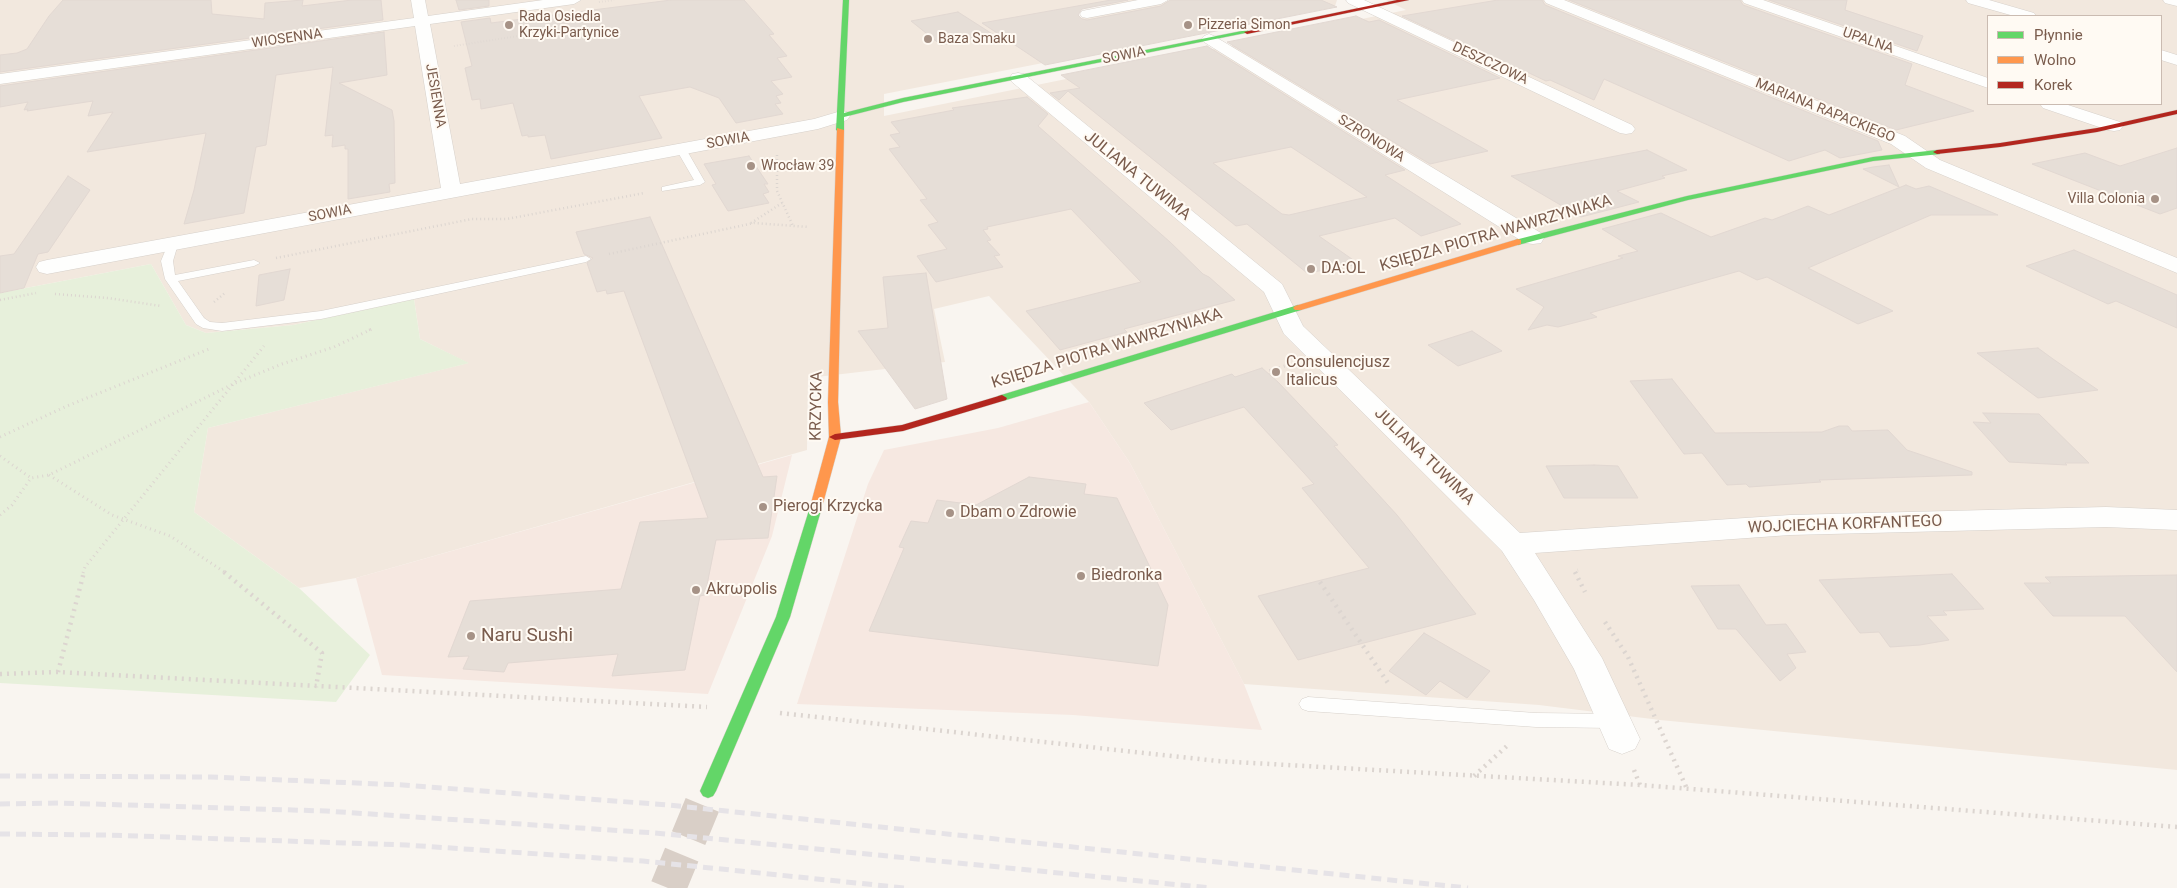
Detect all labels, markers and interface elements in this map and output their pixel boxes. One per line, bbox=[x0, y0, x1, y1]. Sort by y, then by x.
place label: Rada Osiedla Krzyki-Partynice bbox=[519, 9, 619, 41]
legend bbox=[1987, 15, 2162, 105]
place label: Pizzeria Simon bbox=[1198, 17, 1290, 33]
marker: Rada Osiedla Krzyki-Partynice bbox=[503, 19, 515, 31]
marker: Pizzeria Simon bbox=[1182, 19, 1194, 31]
street label: UPALNA bbox=[1840, 24, 1896, 58]
street label: WIOSENNA bbox=[250, 26, 324, 52]
text: Płynnie bbox=[2034, 26, 2083, 44]
place label: Baza Smaku bbox=[938, 31, 1015, 47]
marker: Baza Smaku bbox=[922, 33, 934, 45]
street label: DESZCZOWA bbox=[1449, 39, 1531, 89]
street label: SOWIA bbox=[1101, 44, 1147, 68]
text: Wolno bbox=[2034, 51, 2076, 69]
street label: JESIENNA bbox=[421, 63, 449, 129]
street label: MARIANA RAPACKIEGO bbox=[1753, 75, 1897, 147]
text: Korek bbox=[2034, 76, 2072, 94]
street label: SZRONOWA bbox=[1334, 112, 1408, 166]
street label: JULIANA TUWIMA bbox=[1080, 127, 1194, 225]
street label: SOWIA bbox=[705, 129, 751, 153]
place label: Wrocław 39 bbox=[761, 158, 834, 174]
marker: Wrocław 39 bbox=[745, 160, 757, 172]
place label: Villa Colonia bbox=[2068, 191, 2145, 207]
street label: KSIĘDZA PIOTRA WAWRZYNIAKA bbox=[1378, 192, 1614, 276]
marker: Villa Colonia bbox=[2149, 193, 2161, 205]
street label: SOWIA bbox=[307, 202, 353, 226]
place label: DA:OL bbox=[1321, 259, 1365, 279]
marker: DA:OL bbox=[1305, 263, 1317, 275]
street label: KSIĘDZA PIOTRA WAWRZYNIAKA bbox=[989, 305, 1225, 393]
place label: Consulencjusz Italicus bbox=[1286, 353, 1390, 391]
marker: Consulencjusz Italicus bbox=[1270, 366, 1282, 378]
street label: KRZYCKA bbox=[807, 371, 827, 441]
street label: JULIANA TUWIMA bbox=[1370, 404, 1478, 510]
place label: Pierogi Krzycka bbox=[773, 497, 883, 517]
marker: Pierogi Krzycka bbox=[757, 501, 769, 513]
place label: Dbam o Zdrowie bbox=[960, 503, 1077, 523]
marker: Dbam o Zdrowie bbox=[944, 507, 956, 519]
street label: WOJCIECHA KORFANTEGO bbox=[1747, 512, 1943, 538]
place label: Biedronka bbox=[1091, 566, 1162, 586]
marker: Biedronka bbox=[1075, 570, 1087, 582]
place label: Akrωpolis bbox=[706, 580, 777, 600]
marker: Akrωpolis bbox=[690, 584, 702, 596]
place label: Naru Sushi bbox=[481, 625, 573, 647]
marker: Naru Sushi bbox=[465, 630, 477, 642]

